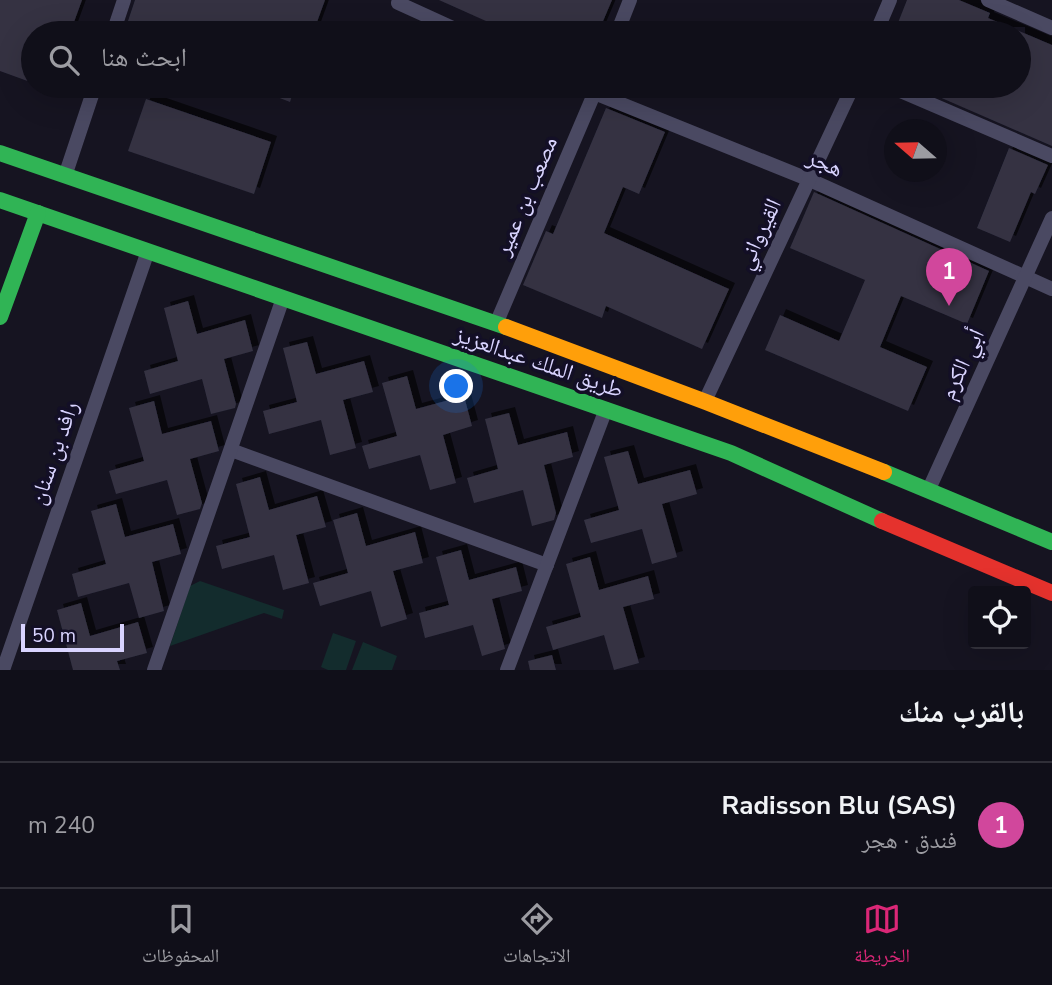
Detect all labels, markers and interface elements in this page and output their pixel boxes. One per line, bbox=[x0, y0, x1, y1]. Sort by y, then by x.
search box bbox=[21, 21, 1031, 98]
text: ابحث هنا bbox=[101, 40, 187, 75]
icon: search bbox=[45, 41, 83, 79]
north arrow bbox=[884, 119, 947, 182]
street label: مصعب بن عمير bbox=[487, 131, 565, 261]
street label: هجر bbox=[801, 141, 848, 184]
street label: القيرواني bbox=[729, 193, 792, 276]
pin: 1 bbox=[926, 248, 972, 306]
street label: طريق الملك عبدالعزيز bbox=[449, 318, 628, 405]
street label: أبي الكرم bbox=[932, 323, 994, 406]
your location bbox=[439, 369, 473, 403]
street label: رافد بن سنان bbox=[22, 397, 86, 509]
map controls bbox=[968, 586, 1031, 649]
button: locate bbox=[968, 586, 1031, 649]
scale bar bbox=[21, 621, 124, 653]
text: 50 m bbox=[32, 623, 76, 649]
text: بالقرب منك bbox=[899, 692, 1024, 733]
text: Radisson Blu (SAS) bbox=[722, 788, 957, 823]
text: 240 m bbox=[28, 810, 95, 841]
text: 1 bbox=[994, 810, 1008, 841]
text: فندق · هجر bbox=[861, 825, 957, 856]
tab: المحفوظات bbox=[142, 900, 219, 974]
tab: الاتجاهات bbox=[503, 900, 570, 974]
tab: الخريطة bbox=[854, 900, 910, 974]

